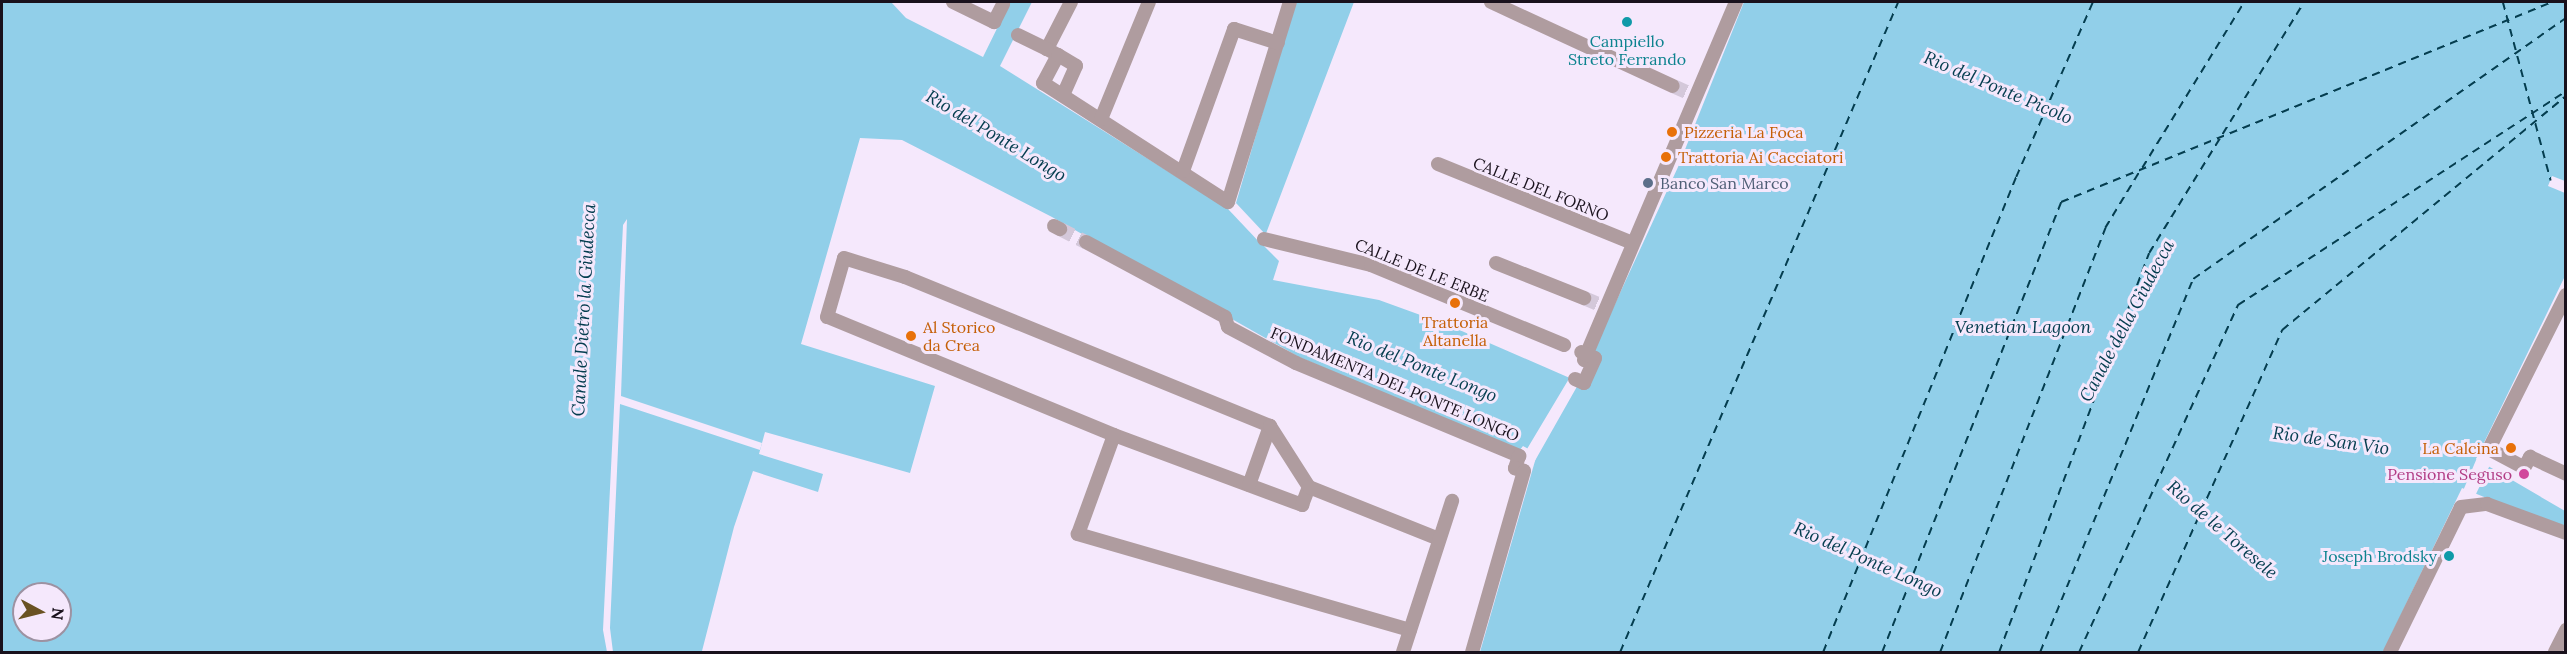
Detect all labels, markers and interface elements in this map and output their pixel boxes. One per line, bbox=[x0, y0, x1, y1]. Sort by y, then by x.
marker: Campiello Streto Ferrando bbox=[1620, 15, 1634, 29]
place label: Campiello Streto Ferrando bbox=[1568, 31, 1686, 69]
water label: Rio del Ponte Picolo bbox=[1920, 47, 2076, 129]
water label: Rio del Ponte Longo bbox=[922, 86, 1070, 186]
place label: Pizzeria La Foca bbox=[1684, 122, 1804, 142]
marker: Pizzeria La Foca bbox=[1665, 125, 1679, 139]
place label: Trattoria Ai Cacciatori bbox=[1678, 147, 1843, 167]
marker: Trattoria Ai Cacciatori bbox=[1659, 150, 1673, 164]
street label: CALLE DEL FORNO bbox=[1470, 153, 1612, 225]
place label: Banco San Marco bbox=[1660, 173, 1789, 193]
marker: Banco San Marco bbox=[1641, 176, 1655, 190]
water label: Canale Dietro la Giudecca bbox=[568, 203, 600, 417]
street label: CALLE DE LE ERBE bbox=[1352, 234, 1492, 306]
water label: Canale della Giudecca bbox=[2075, 236, 2179, 406]
marker: Trattoria Altanella bbox=[1448, 296, 1462, 310]
place label: Trattoria Altanella bbox=[1422, 312, 1488, 350]
water label: Venetian Lagoon bbox=[1955, 316, 2091, 338]
place label: Al Storico da Crea bbox=[923, 317, 995, 355]
street label: FONDAMENTA DEL PONTE LONGO bbox=[1268, 323, 1522, 445]
water label: Rio del Ponte Longo bbox=[1344, 327, 1500, 407]
marker: Al Storico da Crea bbox=[904, 329, 918, 343]
water label: Rio de San Vio bbox=[2271, 422, 2391, 460]
place label: La Calcina bbox=[2422, 438, 2499, 458]
marker: La Calcina bbox=[2504, 441, 2518, 455]
place label: Pensione Seguso bbox=[2387, 464, 2512, 484]
marker: Pensione Seguso bbox=[2517, 467, 2531, 481]
water label: Rio de le Toresele bbox=[2162, 476, 2282, 584]
water label: Rio del Ponte Longo bbox=[1791, 518, 1945, 602]
place label: Joseph Brodsky bbox=[2322, 546, 2437, 566]
marker: Joseph Brodsky bbox=[2442, 549, 2456, 563]
north arrow bbox=[12, 582, 72, 642]
text: N bbox=[47, 607, 69, 621]

